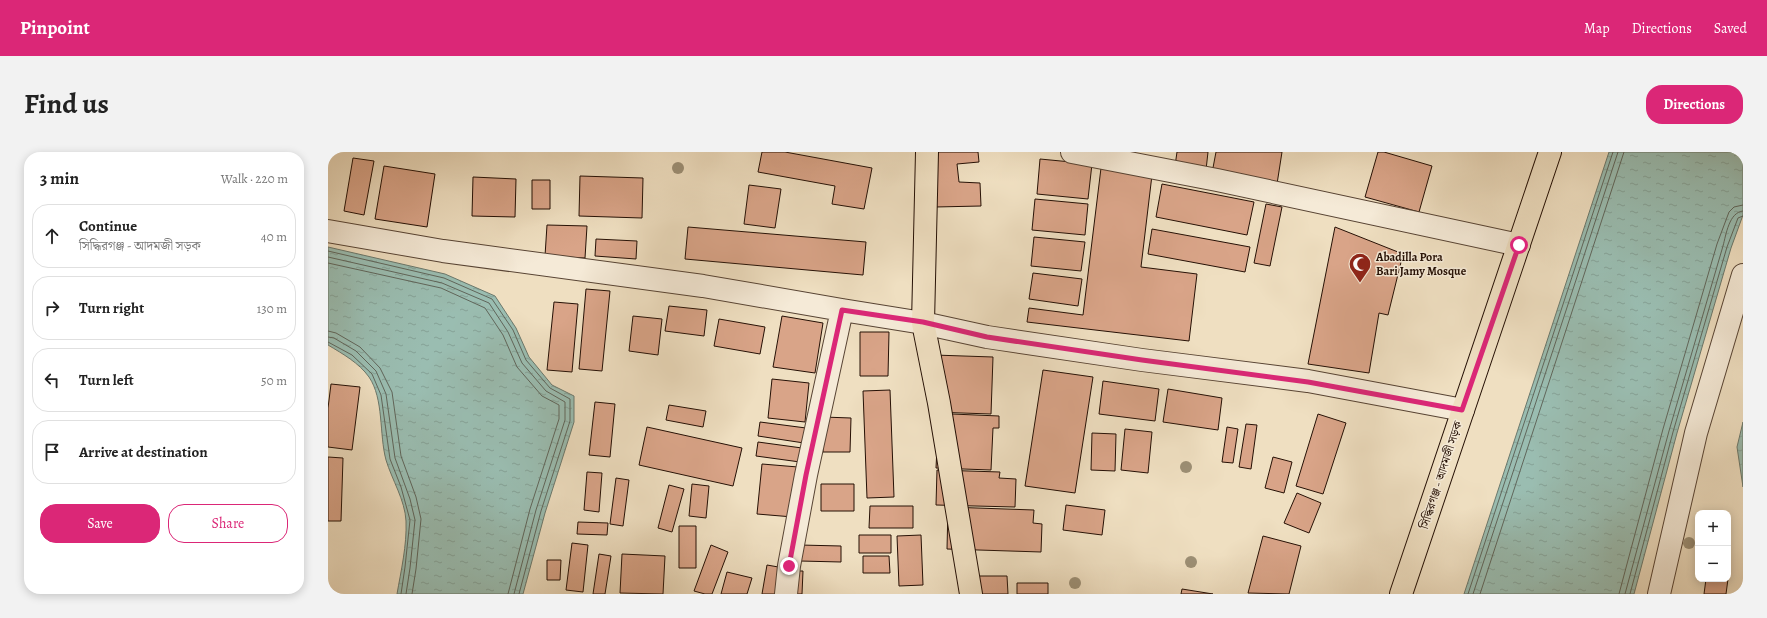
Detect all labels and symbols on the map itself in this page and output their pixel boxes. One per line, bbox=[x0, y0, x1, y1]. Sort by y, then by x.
route start bbox=[1510, 236, 1528, 254]
place label: Abadilla Pora Bari Jamy Mosque bbox=[1375, 249, 1467, 279]
mosque icon: Abadilla Pora Bari Jamy Mosque bbox=[1347, 251, 1373, 284]
street label: সিদ্ধিরগঞ্জ - আদমজী সড়ক bbox=[1416, 419, 1466, 532]
route end bbox=[780, 557, 798, 575]

